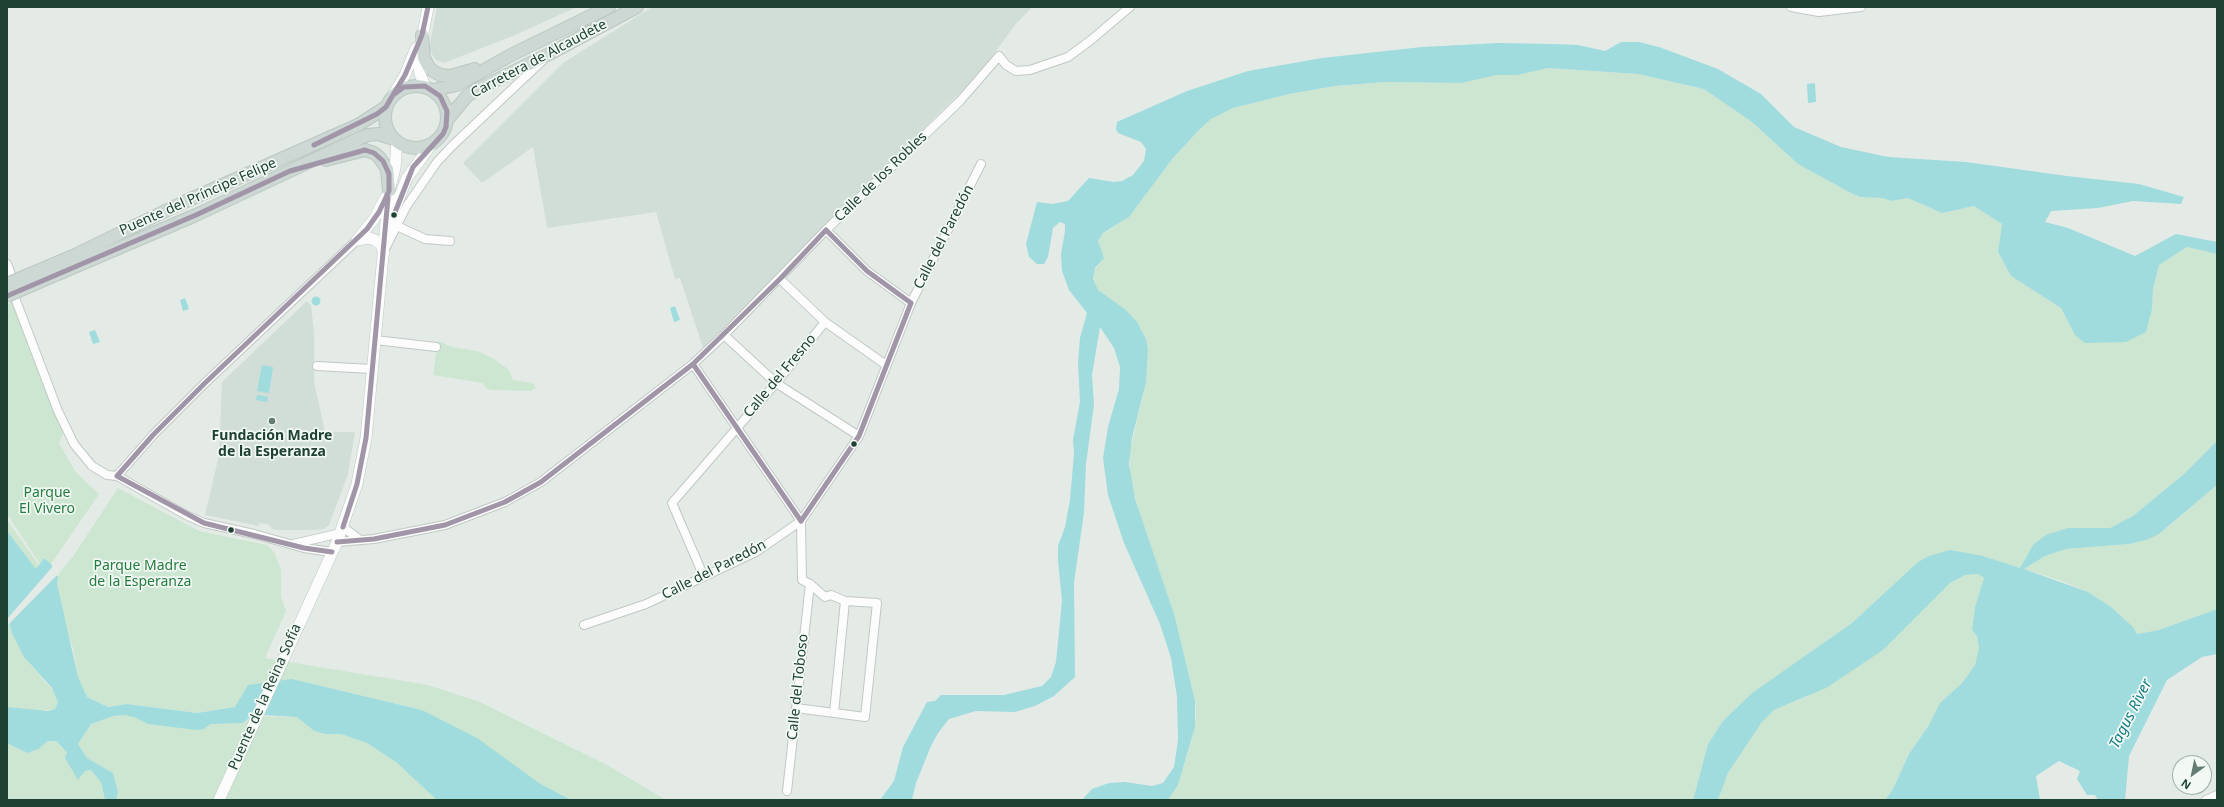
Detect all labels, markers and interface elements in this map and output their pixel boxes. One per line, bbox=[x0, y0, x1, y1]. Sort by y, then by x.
street label: Carretera de Alcaudete bbox=[468, 16, 610, 102]
street label: Calle de los Robles bbox=[831, 129, 931, 225]
street label: Puente del Príncipe Felipe bbox=[117, 155, 279, 239]
street label: Calle del Paredón bbox=[910, 182, 978, 292]
unlabelled marker bbox=[389, 210, 399, 220]
street label: Calle del Fresno bbox=[740, 331, 820, 421]
marker: Fundación Madre de la Esperanza bbox=[267, 416, 277, 426]
place label: Fundación Madre de la Esperanza bbox=[212, 428, 332, 460]
unlabelled marker bbox=[849, 439, 859, 449]
park label: Parque El Vivero bbox=[19, 485, 75, 518]
unlabelled marker bbox=[226, 525, 236, 535]
street label: Calle del Paredón bbox=[659, 536, 769, 604]
park label: Parque Madre de la Esperanza bbox=[89, 558, 191, 590]
street label: Puente de la Reina Sofía bbox=[225, 621, 305, 773]
street label: Calle del Toboso bbox=[784, 633, 812, 741]
water label: Tagus River bbox=[2106, 676, 2156, 752]
north arrow bbox=[2172, 755, 2212, 795]
text: N bbox=[2178, 776, 2194, 793]

